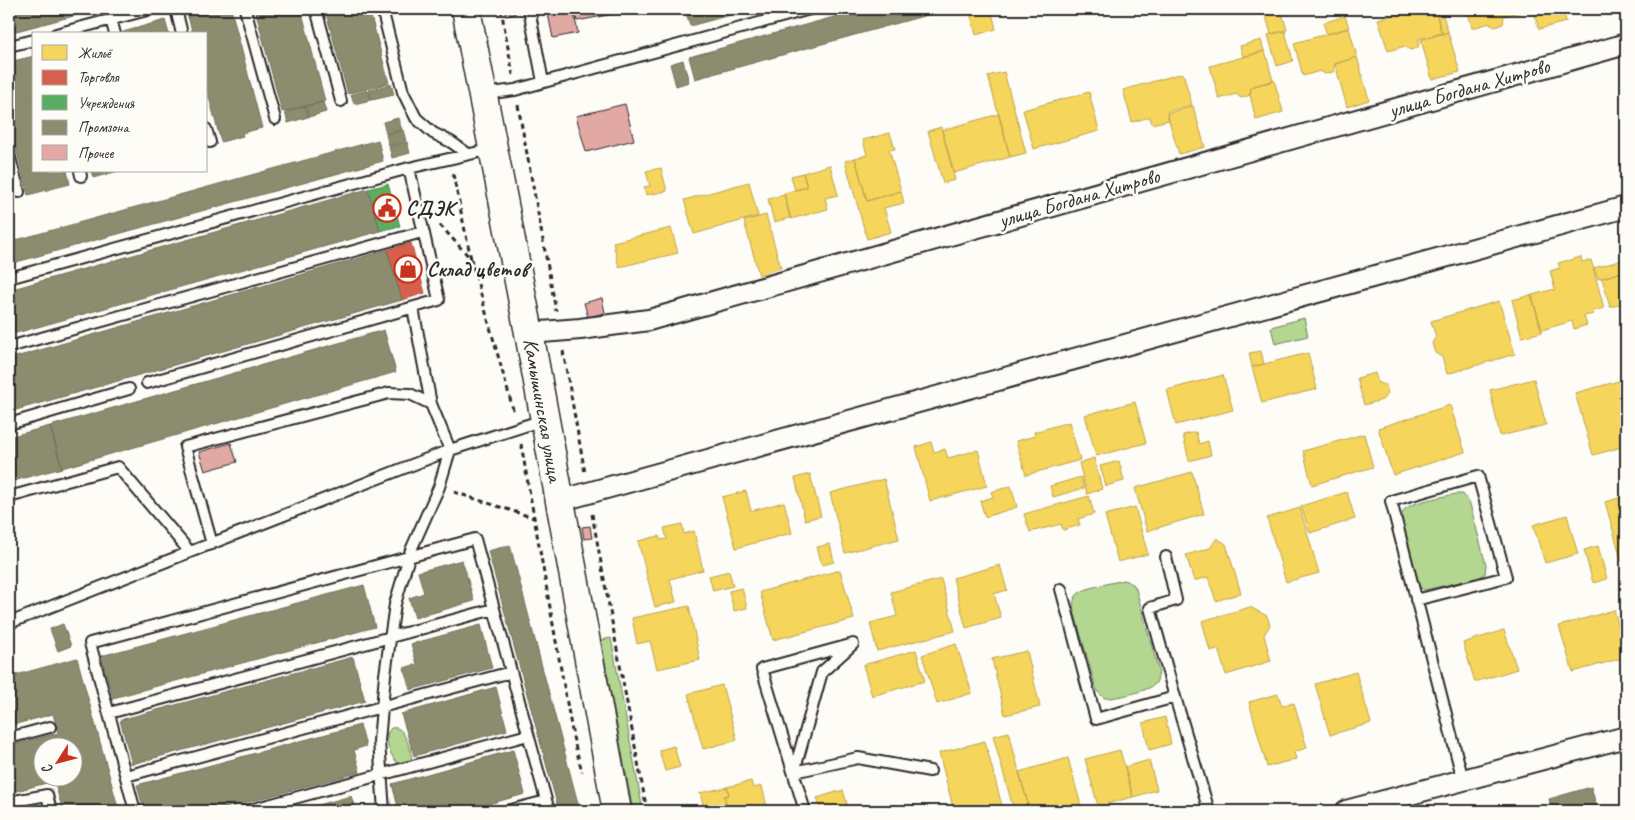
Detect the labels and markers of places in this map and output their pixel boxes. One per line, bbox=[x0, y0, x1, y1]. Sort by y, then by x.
public building icon: СДЭК bbox=[372, 193, 402, 223]
place label: СДЭК bbox=[406, 195, 459, 221]
shop icon: Склад цветов bbox=[393, 254, 423, 284]
place label: Склад цветов bbox=[427, 256, 532, 282]

